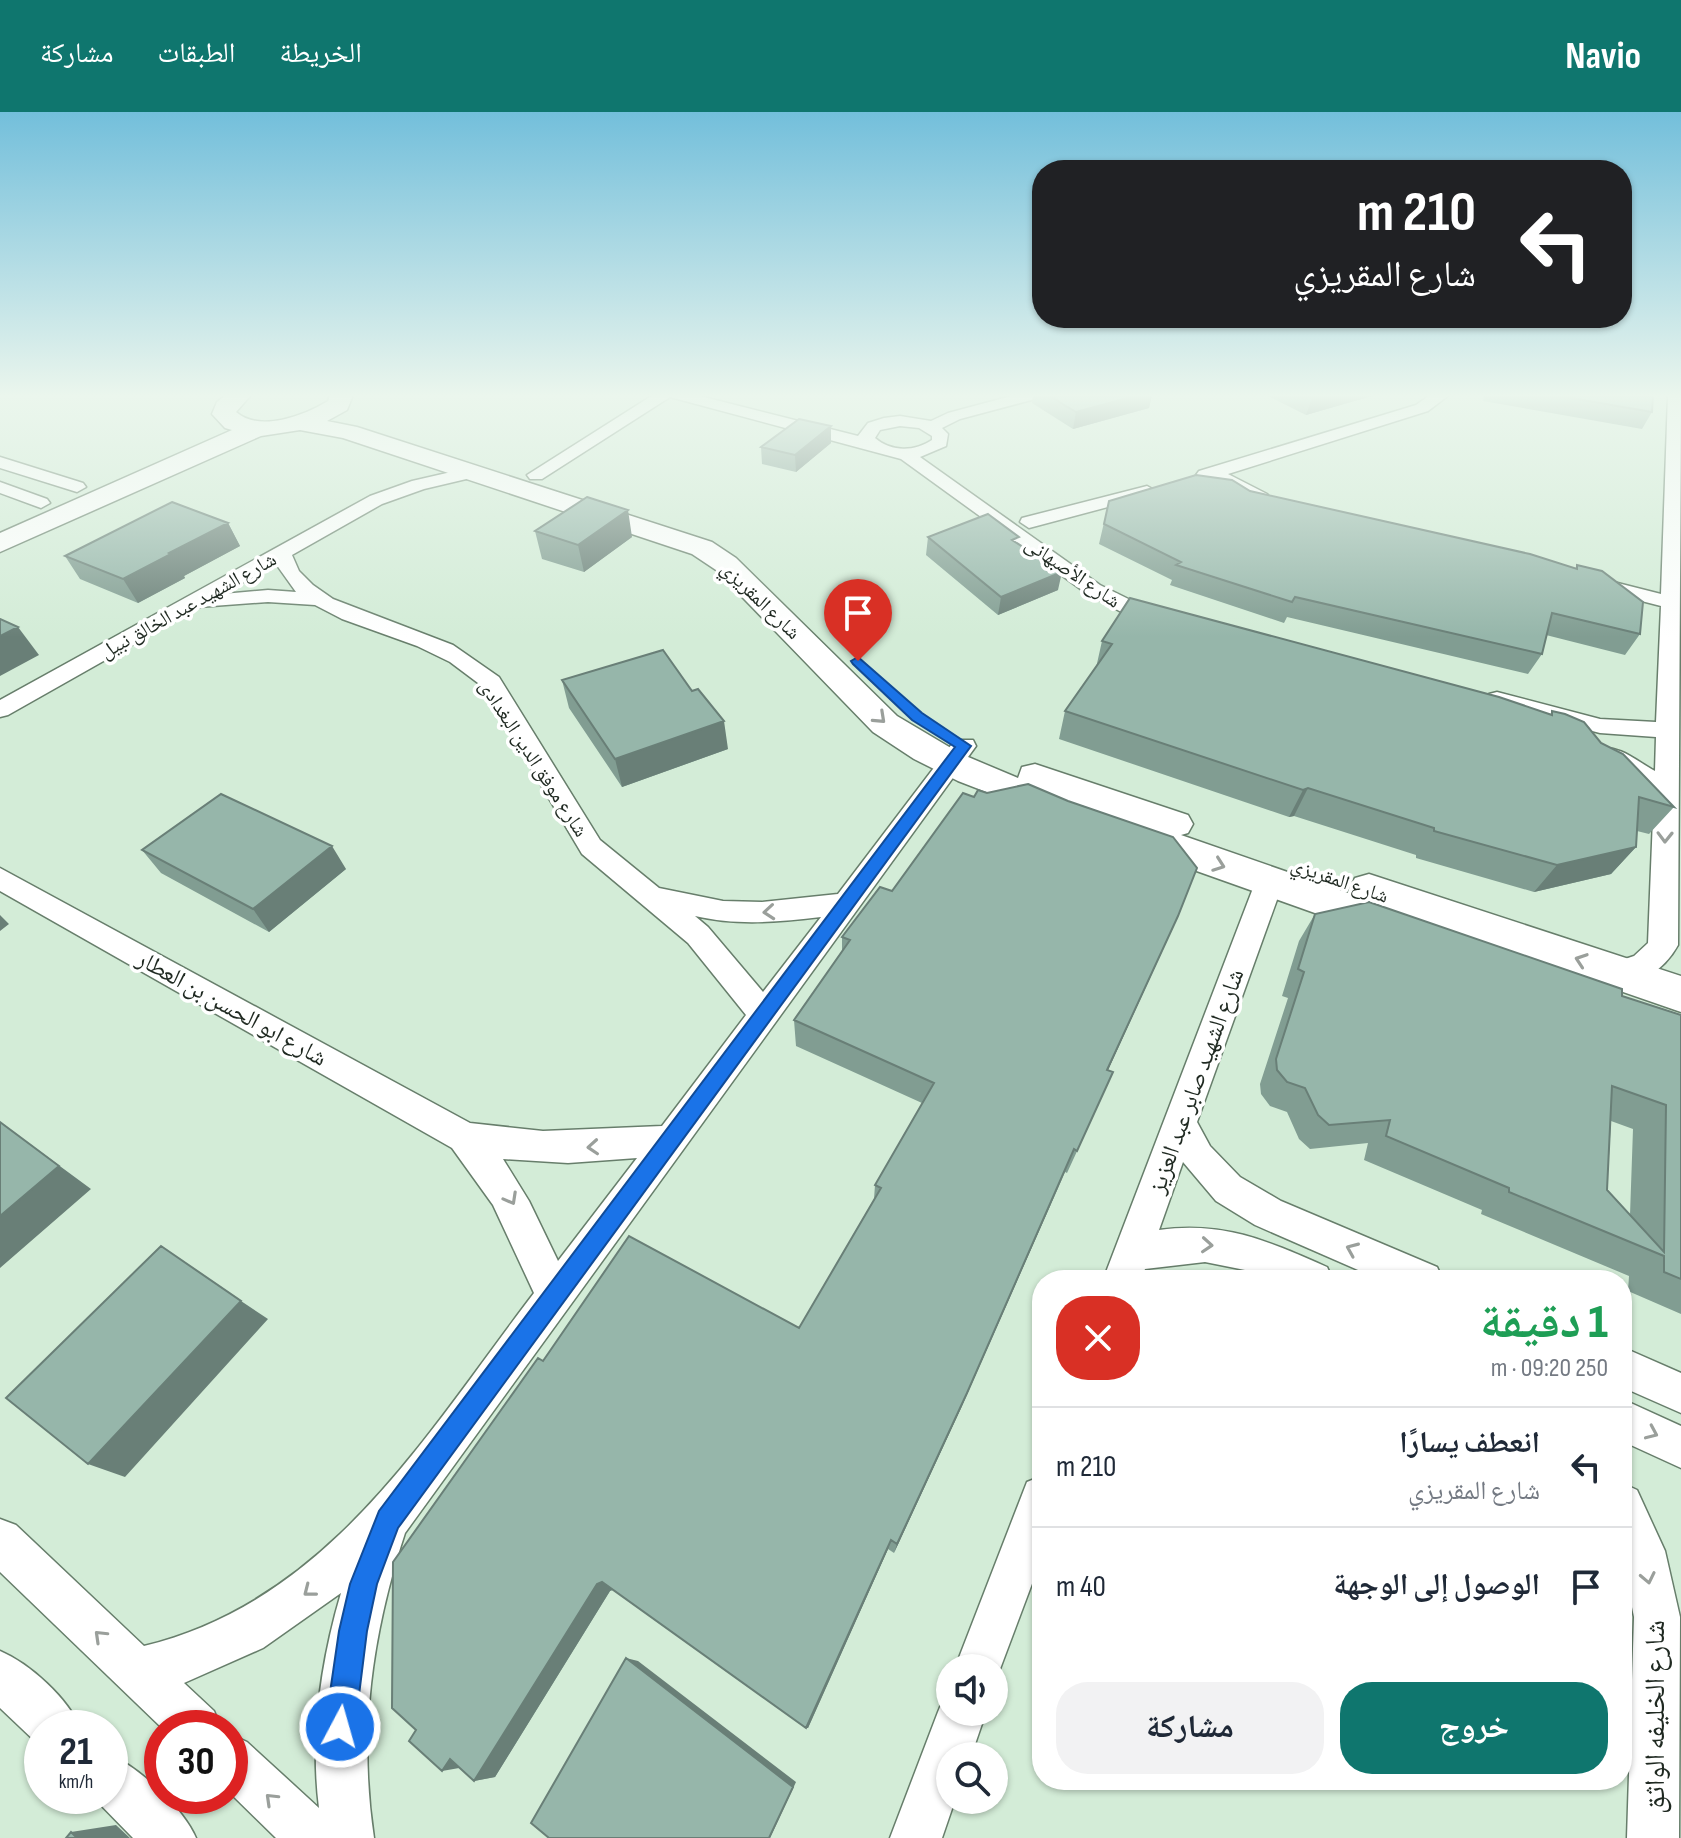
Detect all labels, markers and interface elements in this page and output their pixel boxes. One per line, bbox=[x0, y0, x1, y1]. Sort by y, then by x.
text: Navio bbox=[1565, 34, 1641, 79]
text: مشاركة bbox=[40, 37, 114, 70]
text: الطبقات bbox=[158, 37, 235, 70]
text: الخريطة bbox=[279, 37, 362, 70]
text: 210 m bbox=[1357, 180, 1476, 247]
icon: left bbox=[1504, 192, 1608, 296]
text: شارع المقريزي bbox=[1293, 254, 1476, 297]
street label: شارع الأصبهانى bbox=[1020, 532, 1125, 613]
street label: شارع الشهيد عبد الخالق نبيل bbox=[96, 547, 281, 664]
street label: شارع المقريزي bbox=[713, 557, 805, 647]
pin bbox=[824, 579, 892, 661]
icon: arrive bbox=[836, 591, 880, 635]
street label: شارع موفق الدين البغدادى bbox=[473, 676, 593, 842]
one-way arrow bbox=[870, 708, 885, 722]
one-way arrow bbox=[1657, 831, 1674, 844]
street label: شارع المقريزي bbox=[1287, 853, 1392, 912]
one-way arrow bbox=[1211, 855, 1225, 871]
one-way arrow bbox=[762, 903, 775, 920]
street label: شارع ابو الحسن بن العطار bbox=[131, 944, 332, 1073]
one-way arrow bbox=[1574, 954, 1588, 970]
street label: شارع الشهيد صابر عبد العزيز bbox=[1142, 965, 1251, 1198]
one-way arrow bbox=[586, 1138, 599, 1155]
one-way arrow bbox=[501, 1190, 517, 1205]
one-way arrow bbox=[1201, 1236, 1214, 1253]
one-way arrow bbox=[1346, 1243, 1360, 1259]
text: 1 دقيقة bbox=[1480, 1294, 1608, 1351]
button: close bbox=[1056, 1296, 1140, 1380]
text: 250 m · 09:20 bbox=[1491, 1353, 1608, 1384]
one-way arrow bbox=[1643, 1423, 1658, 1439]
text: انعطف يسارًا bbox=[1399, 1425, 1540, 1461]
icon: left bbox=[1564, 1445, 1608, 1489]
text: 210 m bbox=[1056, 1449, 1116, 1485]
text: شارع المقريزي bbox=[1408, 1476, 1540, 1507]
icon: arrive bbox=[1564, 1565, 1608, 1609]
text: الوصول إلى الوجهة bbox=[1333, 1567, 1540, 1603]
text: 40 m bbox=[1056, 1569, 1106, 1605]
one-way arrow bbox=[1639, 1570, 1656, 1584]
one-way arrow bbox=[303, 1581, 318, 1595]
street label: شارع الخليفه الواثق bbox=[1639, 1620, 1672, 1814]
one-way arrow bbox=[95, 1630, 109, 1645]
map controls bbox=[936, 1654, 1008, 1814]
button: sound bbox=[936, 1654, 1008, 1726]
button: مشاركة bbox=[1056, 1682, 1324, 1774]
button: خروج bbox=[1340, 1682, 1608, 1774]
position arrow bbox=[298, 1685, 382, 1769]
speed limit sign: 30 bbox=[144, 1710, 248, 1814]
text: 21 bbox=[59, 1728, 93, 1776]
button: search bbox=[936, 1742, 1008, 1814]
text: km/h bbox=[59, 1770, 93, 1794]
one-way arrow bbox=[266, 1793, 280, 1808]

